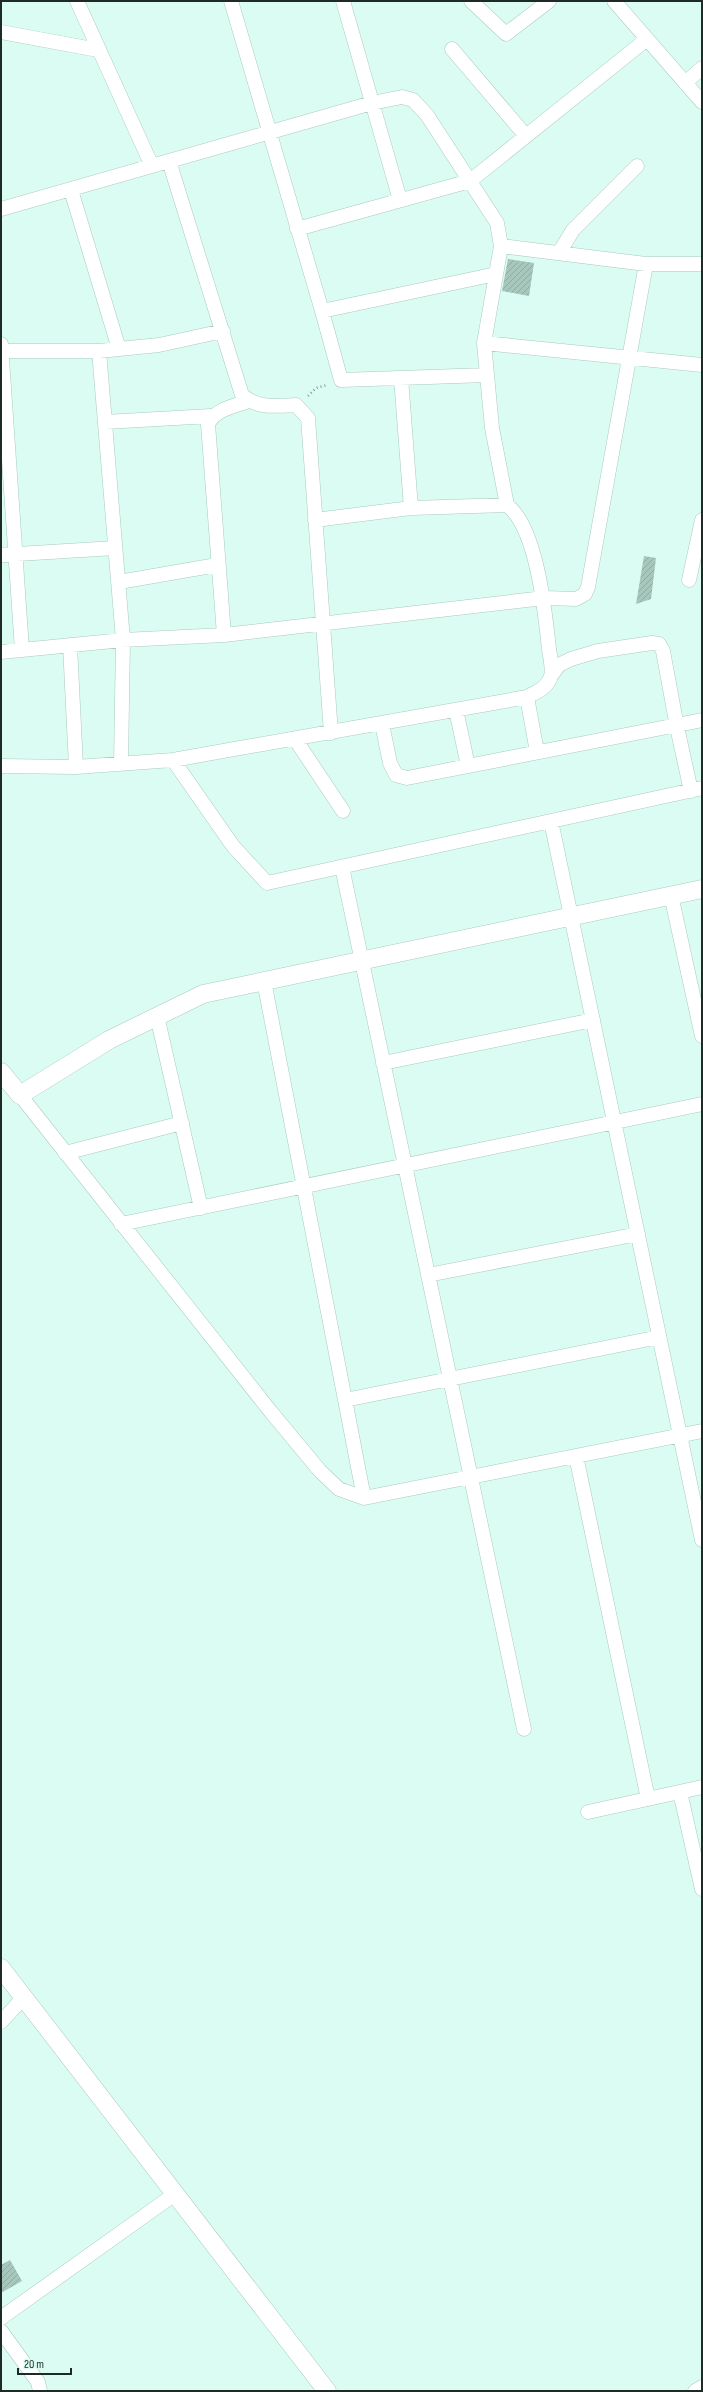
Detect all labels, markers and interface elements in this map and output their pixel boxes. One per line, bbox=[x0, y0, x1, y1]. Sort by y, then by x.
scale bar bbox=[18, 2350, 71, 2376]
text: 20 m bbox=[24, 2357, 44, 2372]

